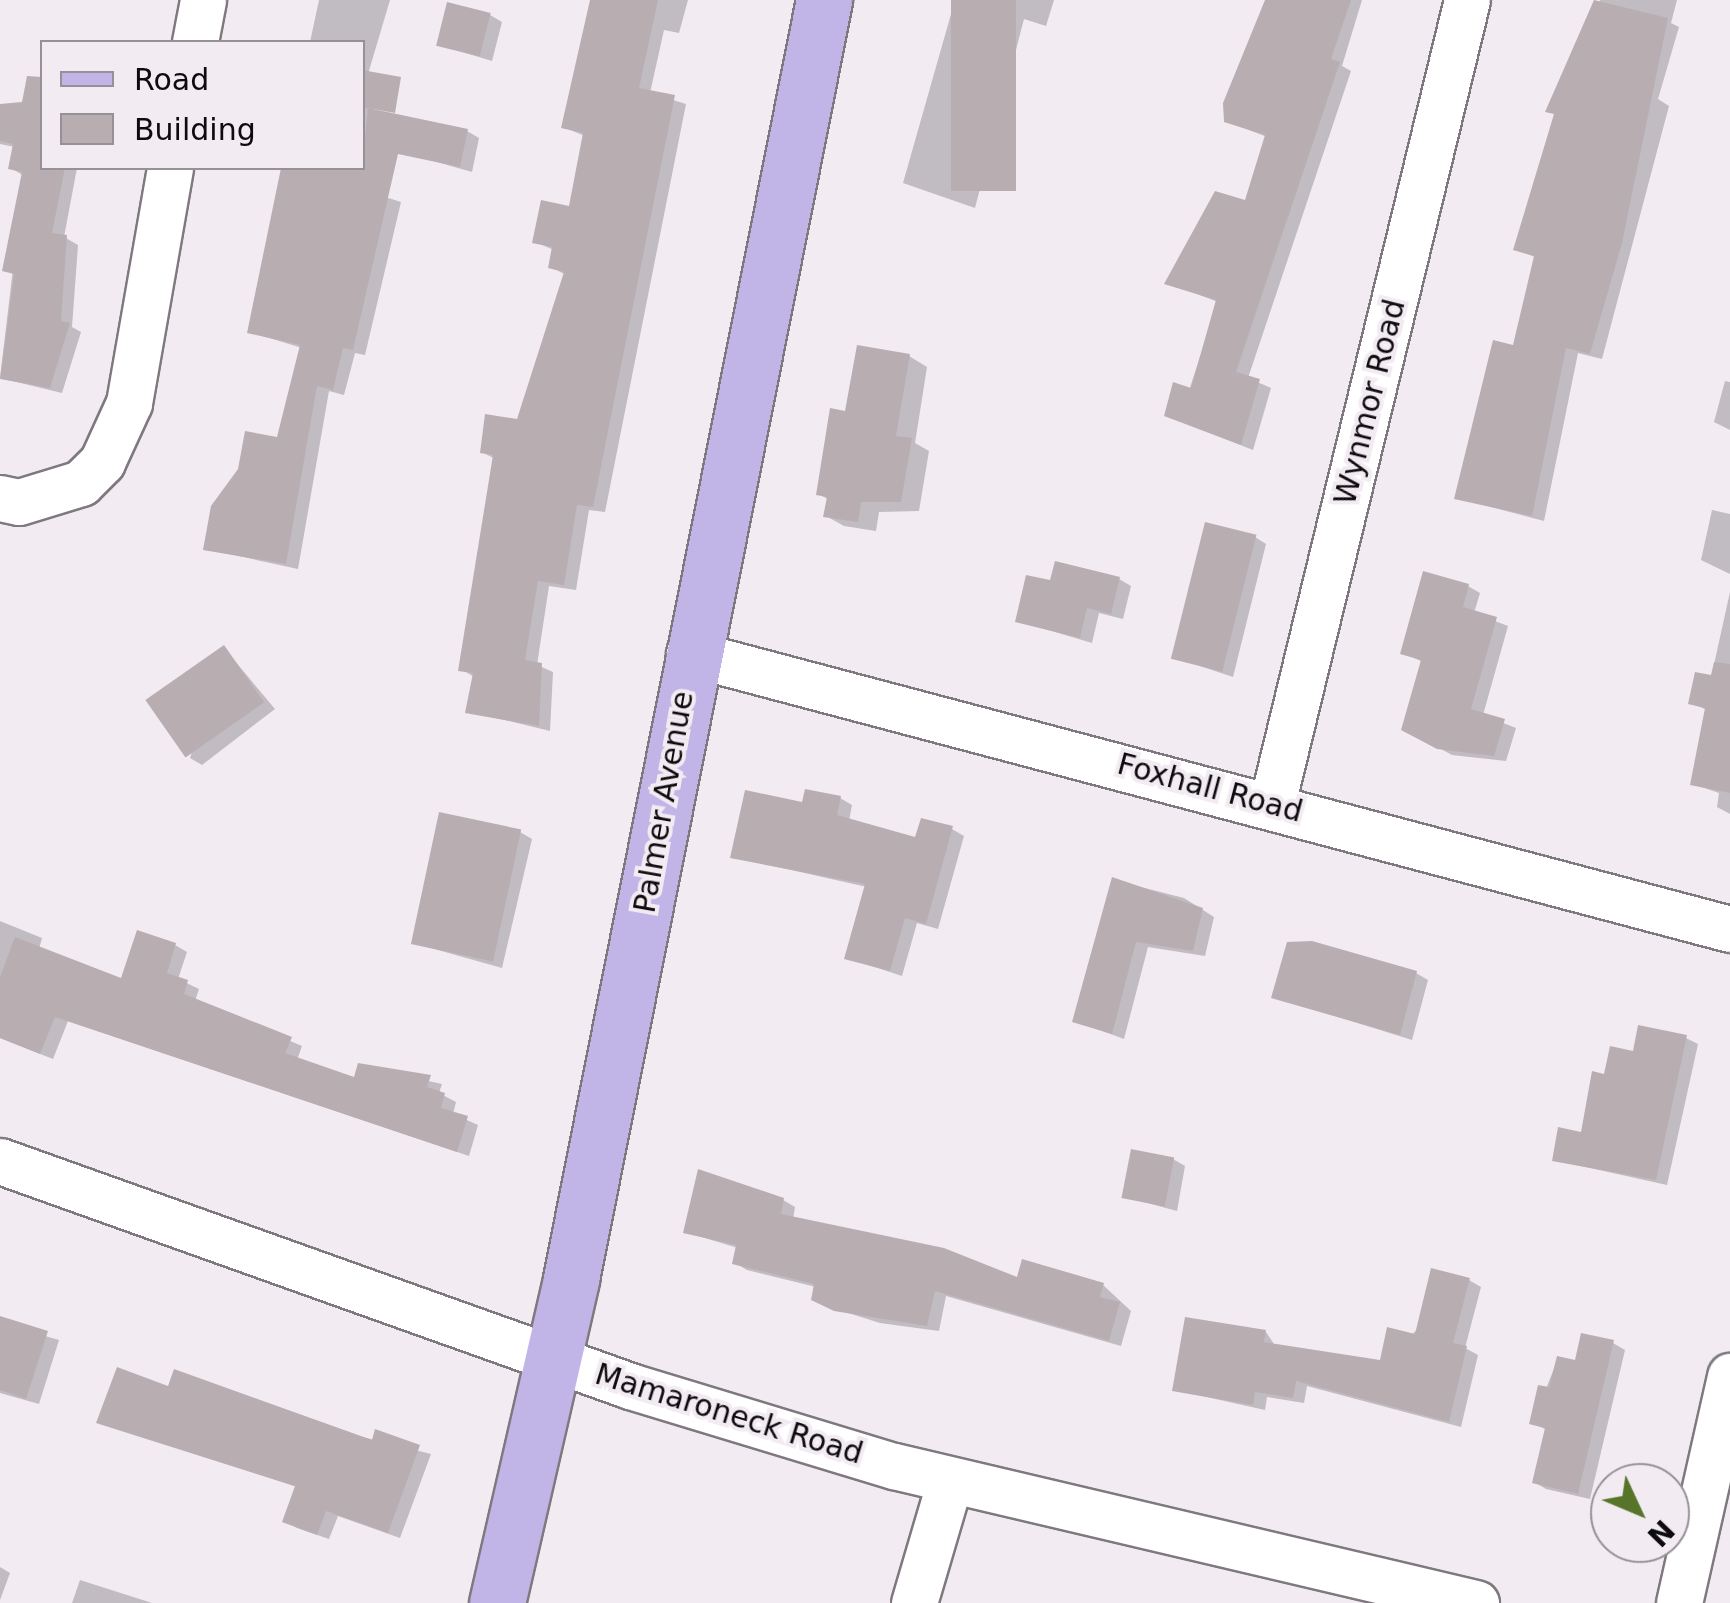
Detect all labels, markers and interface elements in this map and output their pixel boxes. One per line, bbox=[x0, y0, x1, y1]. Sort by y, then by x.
legend bbox=[40, 40, 365, 170]
text: Road bbox=[134, 62, 209, 97]
text: Building bbox=[134, 112, 256, 147]
street label: Wynmor Road bbox=[1327, 295, 1413, 509]
street label: Palmer Avenue bbox=[627, 688, 701, 916]
street label: Foxhall Road bbox=[1113, 746, 1307, 830]
street label: Mamaroneck Road bbox=[591, 1356, 867, 1472]
north arrow bbox=[1590, 1463, 1690, 1563]
text: N bbox=[1640, 1513, 1681, 1553]

